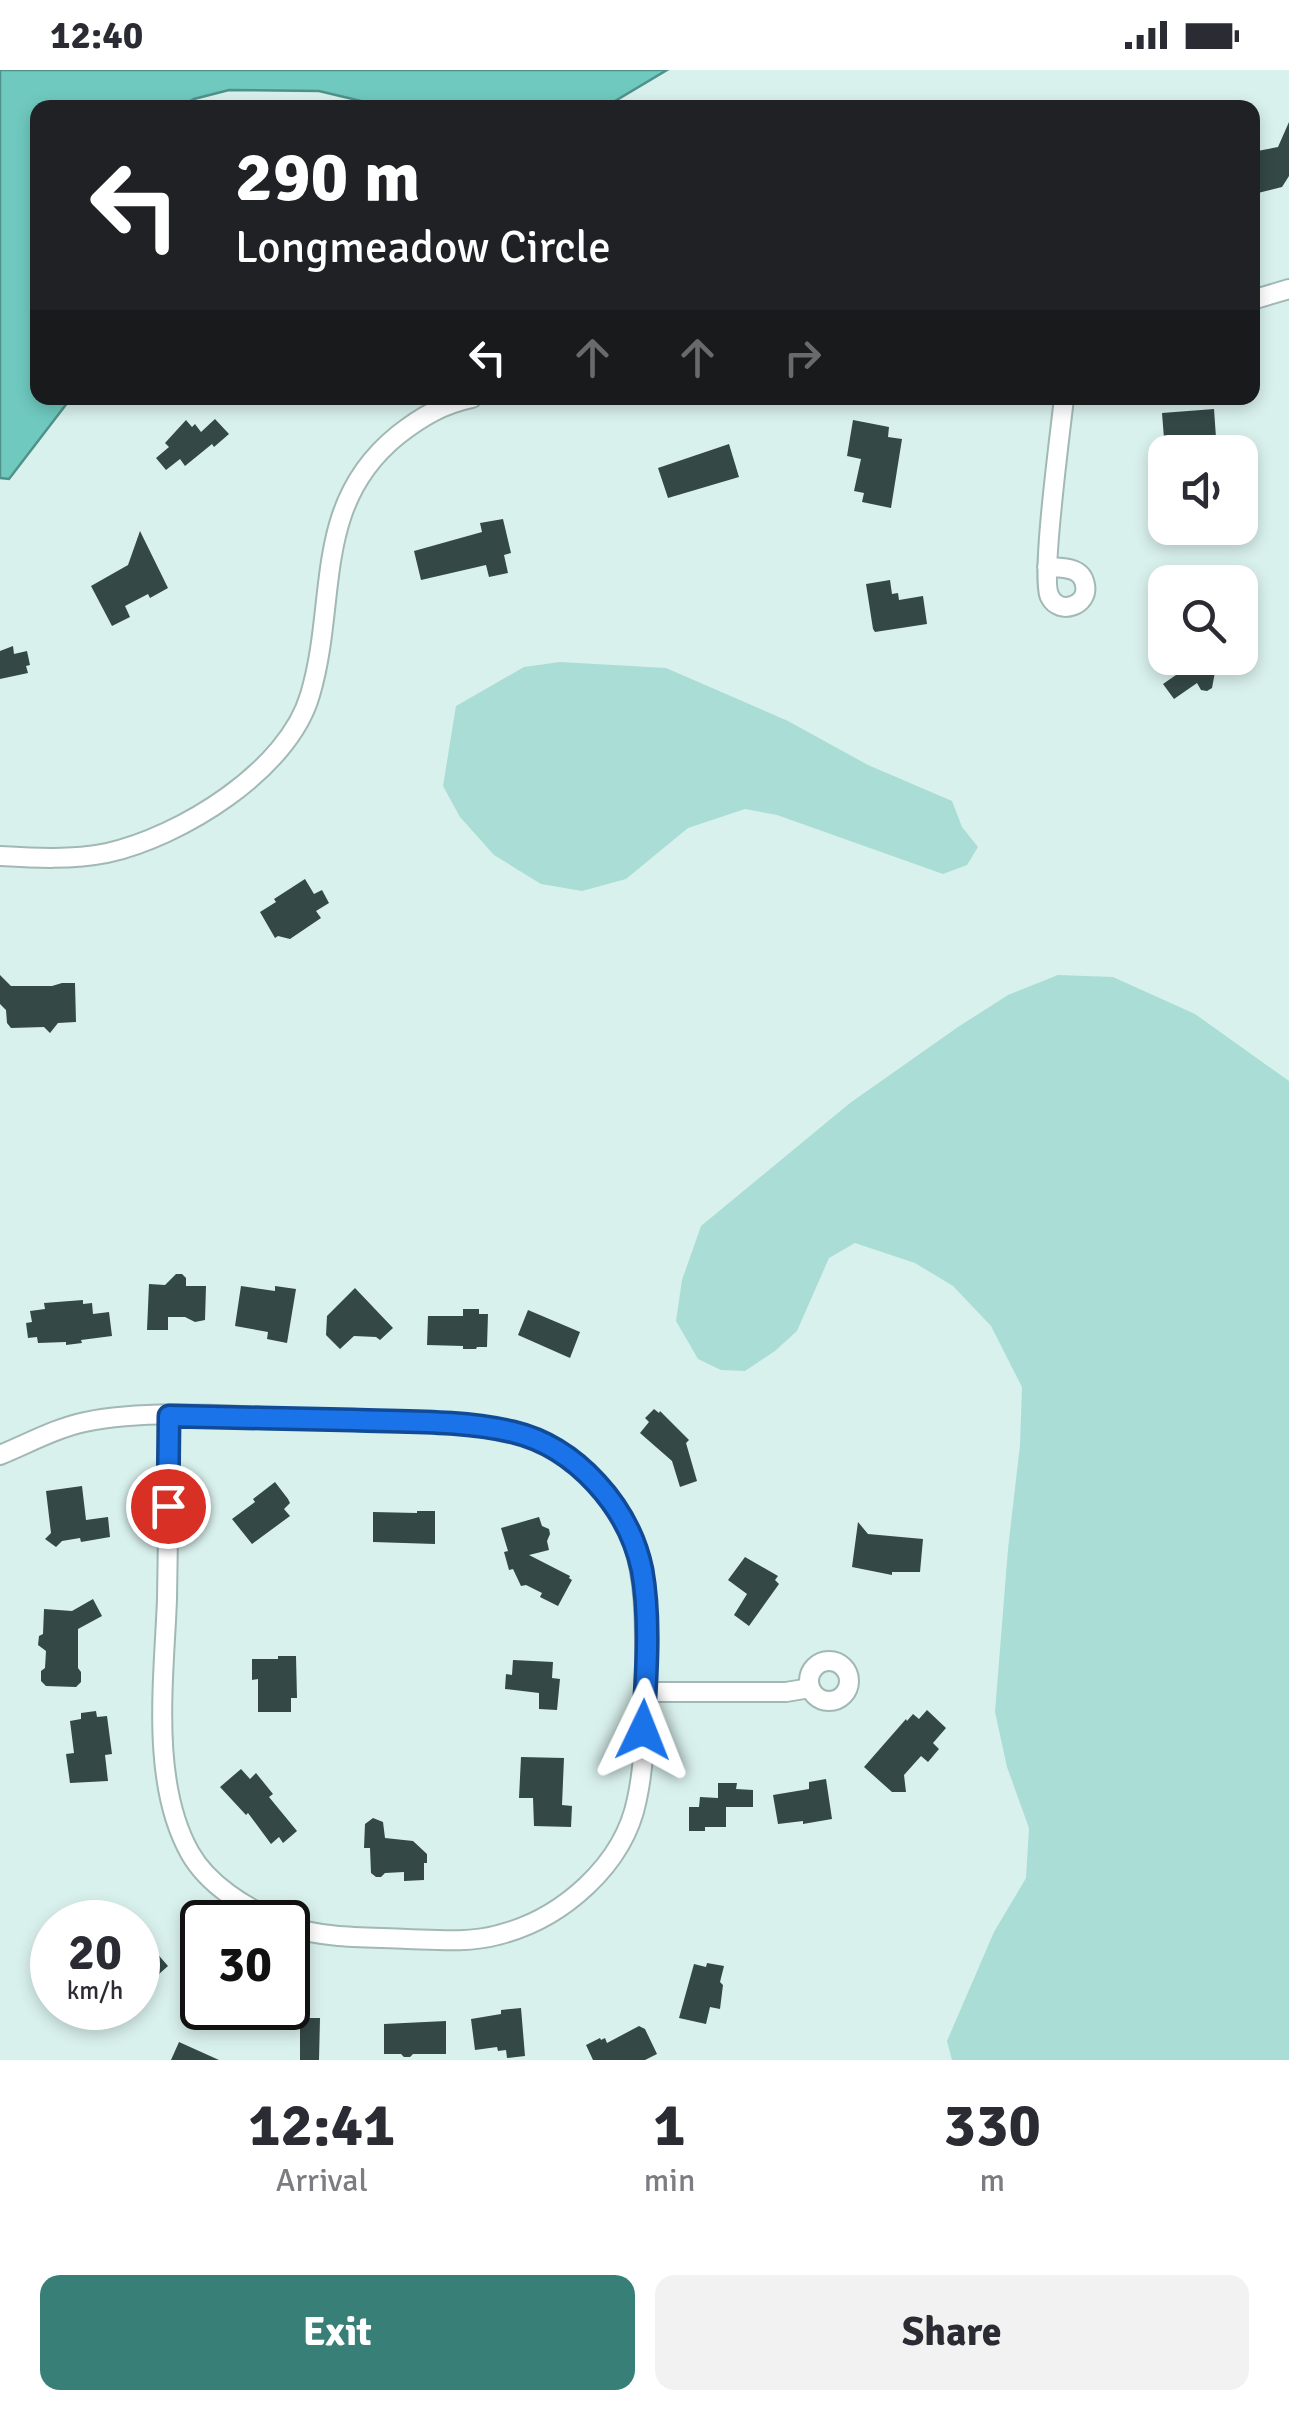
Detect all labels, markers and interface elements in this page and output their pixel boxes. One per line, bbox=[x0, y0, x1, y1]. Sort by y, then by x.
text: 12:40 bbox=[50, 12, 143, 59]
text: 290 m bbox=[235, 134, 420, 220]
icon: left bbox=[70, 140, 200, 270]
text: Longmeadow Circle bbox=[235, 220, 611, 275]
icon: left bbox=[460, 330, 515, 385]
icon: ahead bbox=[565, 330, 620, 385]
icon: ahead bbox=[670, 330, 725, 385]
icon: right bbox=[775, 330, 830, 385]
map controls bbox=[1148, 435, 1258, 675]
button: sound bbox=[1148, 435, 1258, 545]
button: search bbox=[1148, 565, 1258, 675]
pin bbox=[126, 1464, 211, 1549]
icon: arrive bbox=[141, 1479, 196, 1534]
position arrow bbox=[591, 1678, 695, 1782]
speed limit sign: 30 bbox=[180, 1900, 310, 2030]
text: 20 bbox=[68, 1922, 122, 1984]
text: km/h bbox=[67, 1975, 123, 2006]
text: 12:41 bbox=[248, 2089, 396, 2163]
text: 1 bbox=[653, 2089, 686, 2163]
text: 330 bbox=[944, 2089, 1041, 2163]
text: Arrival bbox=[276, 2161, 368, 2200]
text: min bbox=[644, 2161, 695, 2200]
text: m bbox=[979, 2161, 1005, 2200]
button: Exit bbox=[40, 2275, 635, 2390]
button: Share bbox=[655, 2275, 1249, 2390]

